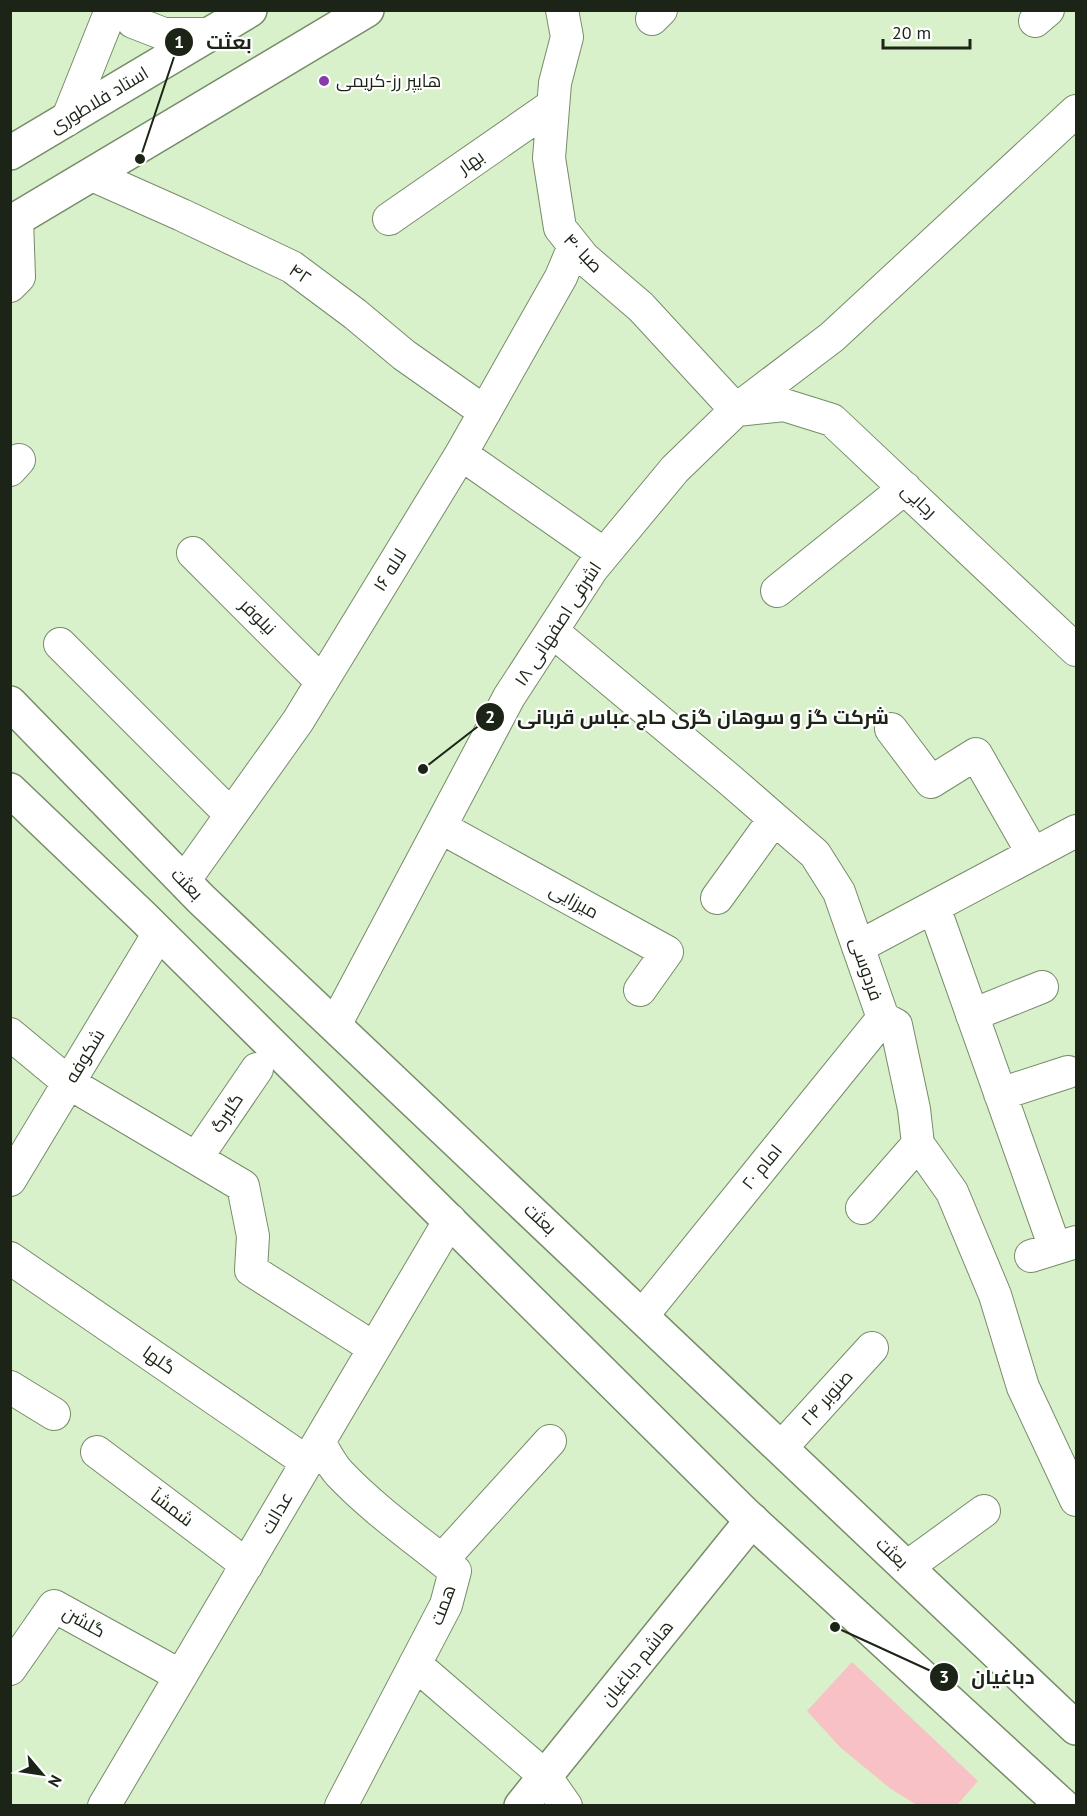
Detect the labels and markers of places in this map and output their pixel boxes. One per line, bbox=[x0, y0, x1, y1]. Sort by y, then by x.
callout: بعثت bbox=[164, 23, 264, 61]
place label: هایپر رز-کریمی bbox=[336, 69, 441, 93]
marker: هایپر رز-کریمی bbox=[317, 74, 331, 88]
callout: شرکت گز و سوهان گزی حاج عباس قربانی bbox=[475, 698, 901, 736]
callout: دباغیان bbox=[929, 1658, 1046, 1696]

